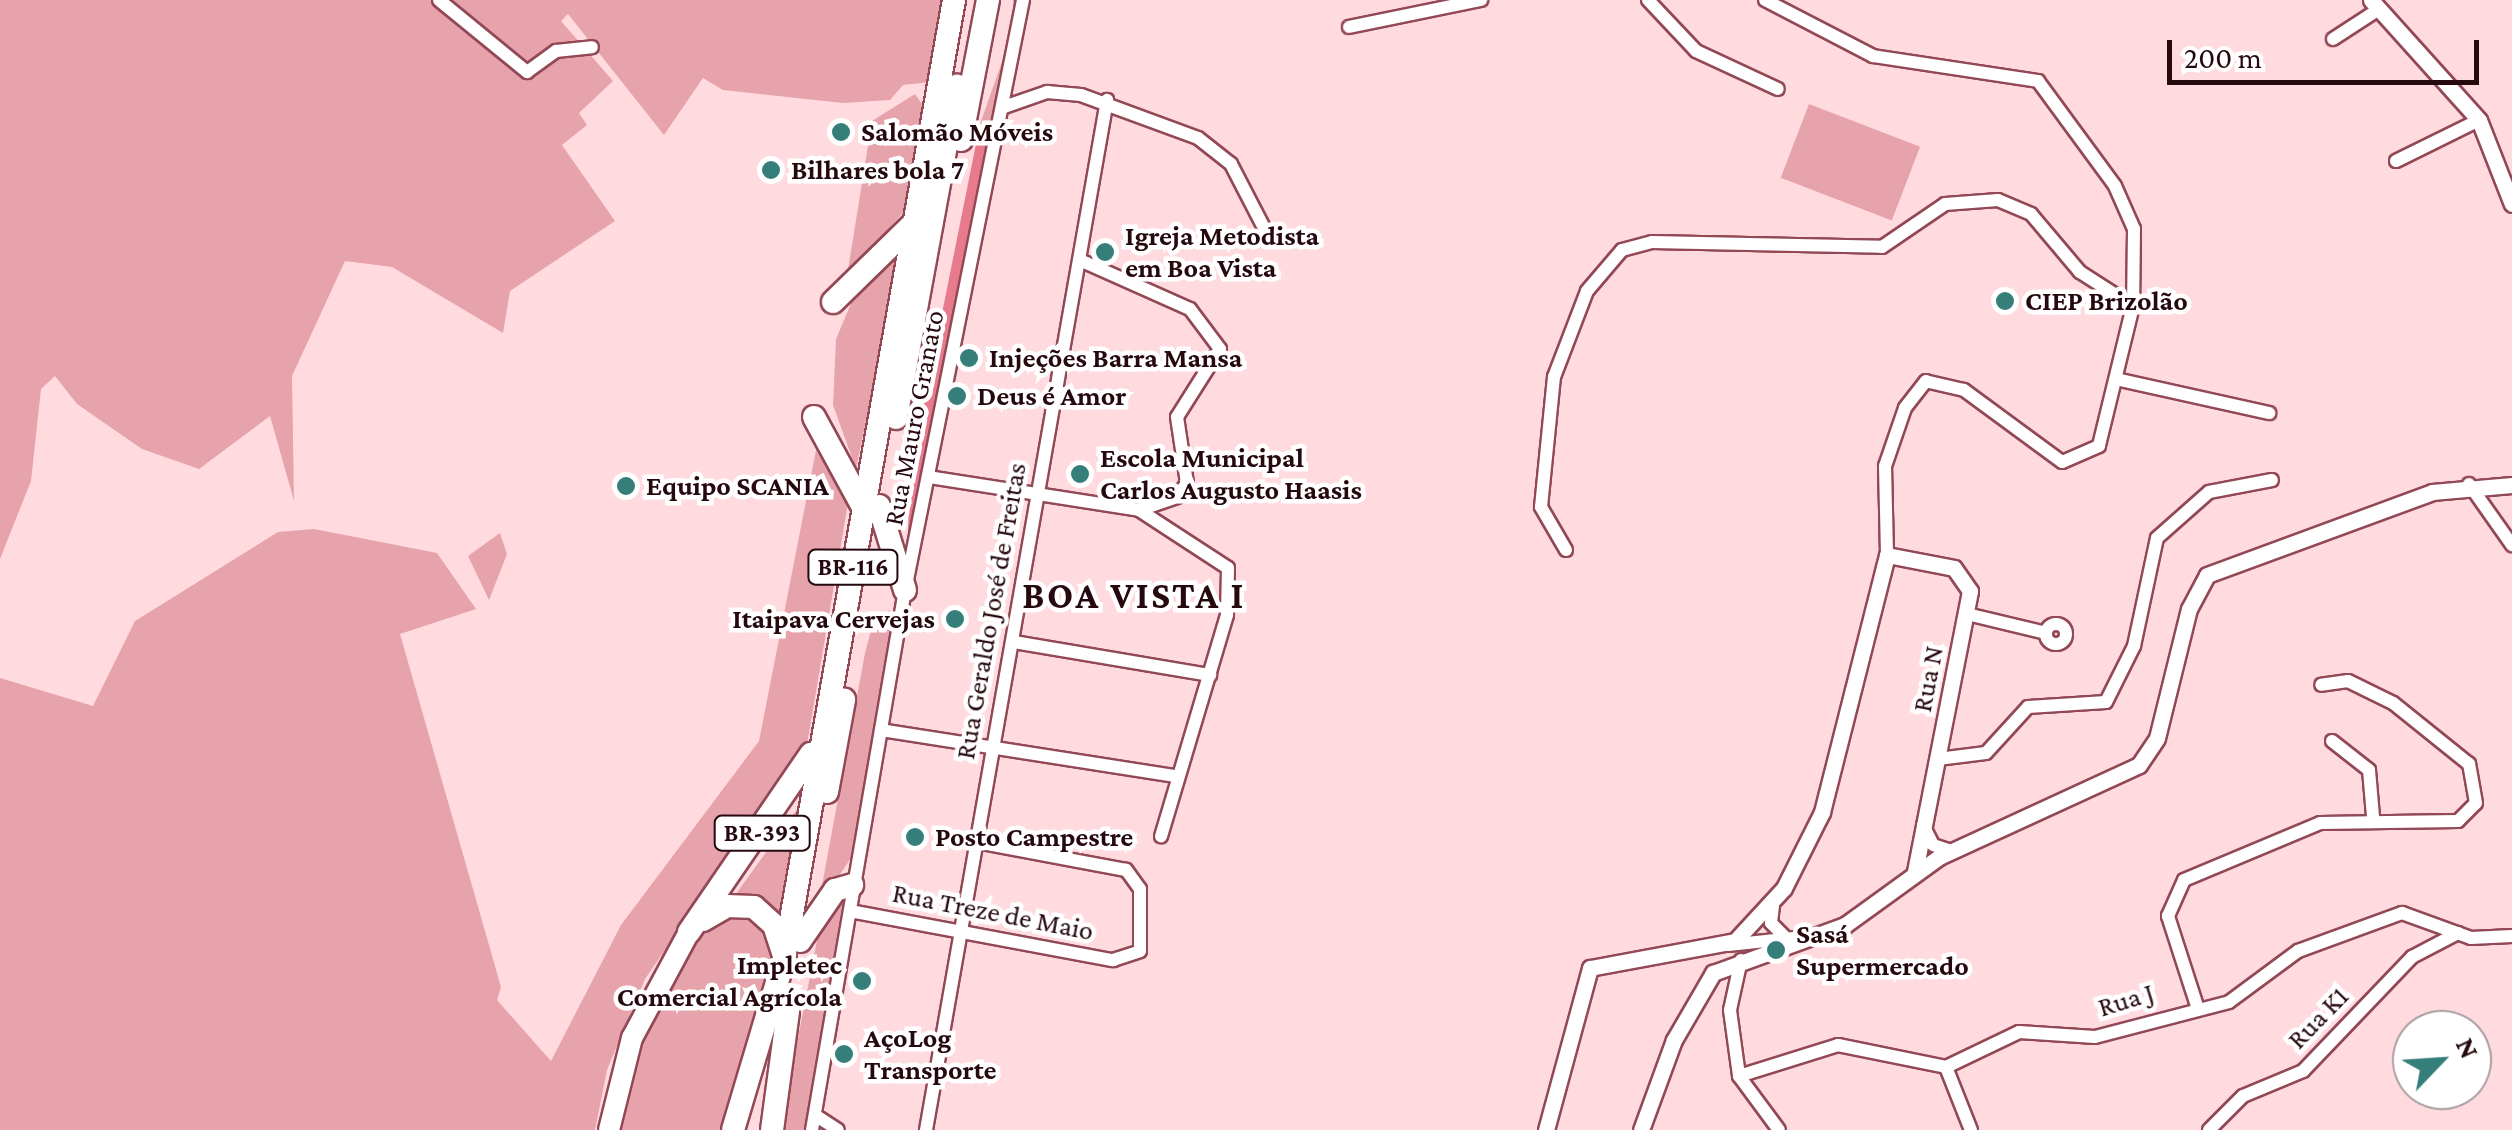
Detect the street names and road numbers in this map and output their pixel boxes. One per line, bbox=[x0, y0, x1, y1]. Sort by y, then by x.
street label: Rua Mauro Granato bbox=[877, 307, 951, 529]
street label: Rua Geraldo José de Freitas bbox=[948, 460, 1034, 762]
road number: BR-116 bbox=[806, 547, 900, 587]
street label: Rua N bbox=[1905, 643, 1951, 715]
road number: BR-393 bbox=[712, 813, 812, 853]
street label: Rua Treze de Maio bbox=[890, 876, 1096, 948]
street label: Rua J bbox=[2094, 976, 2158, 1024]
street label: Rua K1 bbox=[2280, 980, 2356, 1056]

